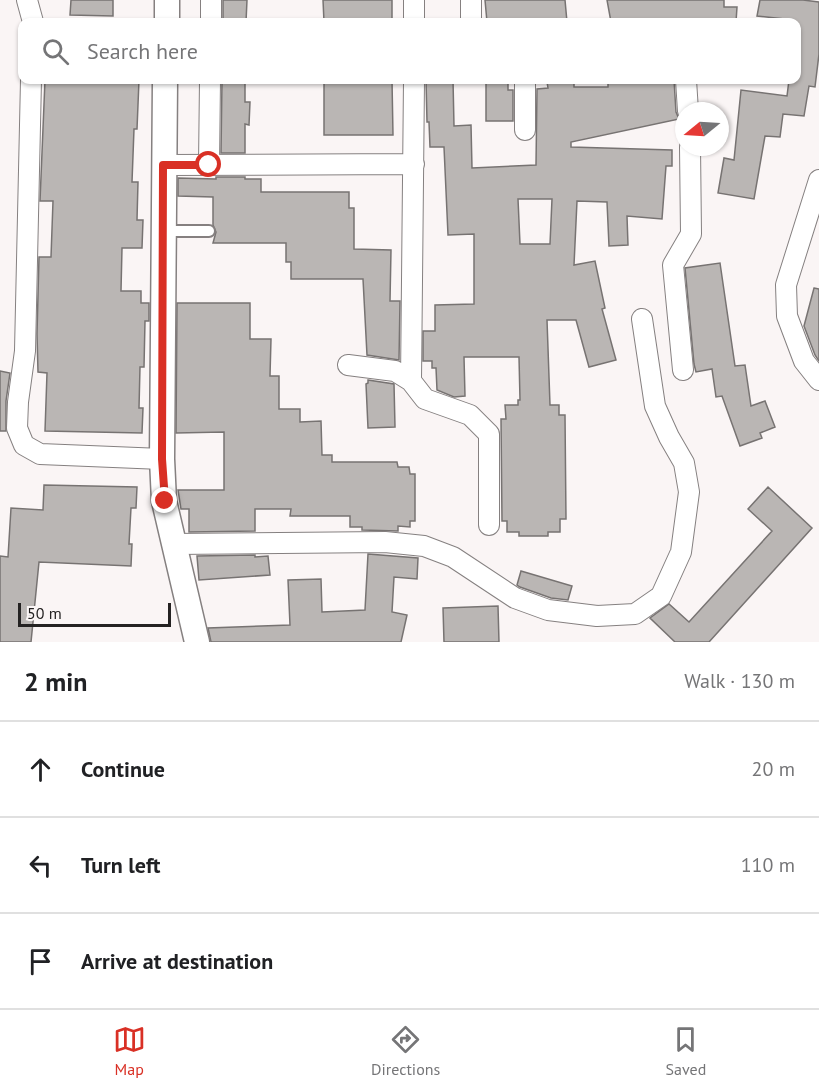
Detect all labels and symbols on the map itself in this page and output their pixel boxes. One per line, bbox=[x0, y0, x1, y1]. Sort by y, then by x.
north arrow bbox=[675, 102, 729, 156]
route start bbox=[195, 151, 221, 177]
route end bbox=[151, 487, 177, 513]
scale bar bbox=[18, 600, 171, 628]

